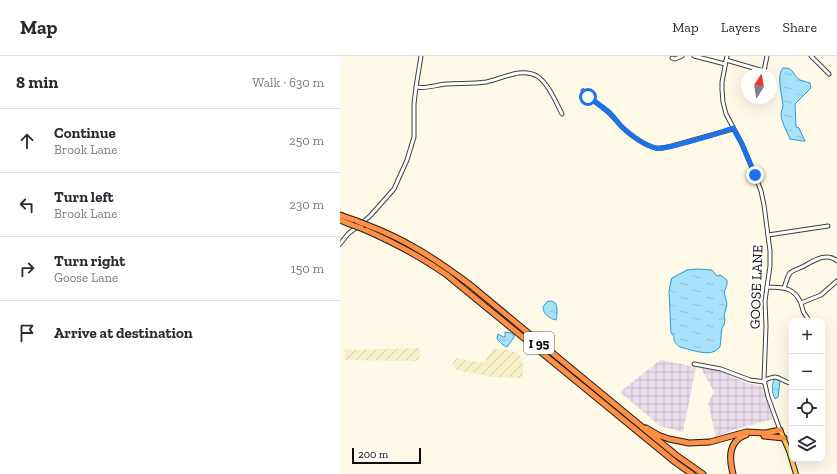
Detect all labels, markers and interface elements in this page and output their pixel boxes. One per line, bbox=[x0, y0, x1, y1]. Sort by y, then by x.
text: Map bbox=[20, 16, 57, 39]
text: Map bbox=[672, 19, 699, 36]
text: Layers bbox=[721, 19, 760, 36]
text: Share bbox=[782, 19, 817, 36]
north arrow bbox=[741, 68, 777, 104]
text: 8 min bbox=[16, 72, 58, 92]
text: Walk · 630 m bbox=[252, 75, 324, 90]
route start bbox=[579, 88, 597, 106]
text: Continue bbox=[54, 124, 116, 142]
icon: ahead bbox=[16, 130, 38, 152]
text: 250 m bbox=[289, 133, 324, 148]
text: Brook Lane bbox=[54, 142, 117, 157]
route end bbox=[746, 166, 764, 184]
text: Turn left bbox=[54, 188, 114, 206]
icon: left bbox=[16, 194, 38, 216]
text: 230 m bbox=[289, 197, 324, 212]
text: Brook Lane bbox=[54, 206, 117, 221]
street label: GOOSE LANE bbox=[747, 245, 766, 329]
text: Turn right bbox=[54, 252, 125, 270]
icon: right bbox=[16, 258, 38, 280]
text: 150 m bbox=[291, 261, 324, 276]
text: Goose Lane bbox=[54, 270, 118, 285]
map controls bbox=[789, 318, 825, 462]
button: + bbox=[789, 318, 825, 354]
icon: arrive bbox=[16, 322, 38, 344]
text: Arrive at destination bbox=[54, 324, 193, 342]
road number: I 95 bbox=[524, 332, 554, 354]
button: − bbox=[789, 354, 825, 390]
button: locate bbox=[789, 390, 825, 426]
button: layers bbox=[789, 426, 825, 462]
scale bar bbox=[352, 446, 421, 465]
text: 200 m bbox=[358, 448, 388, 461]

